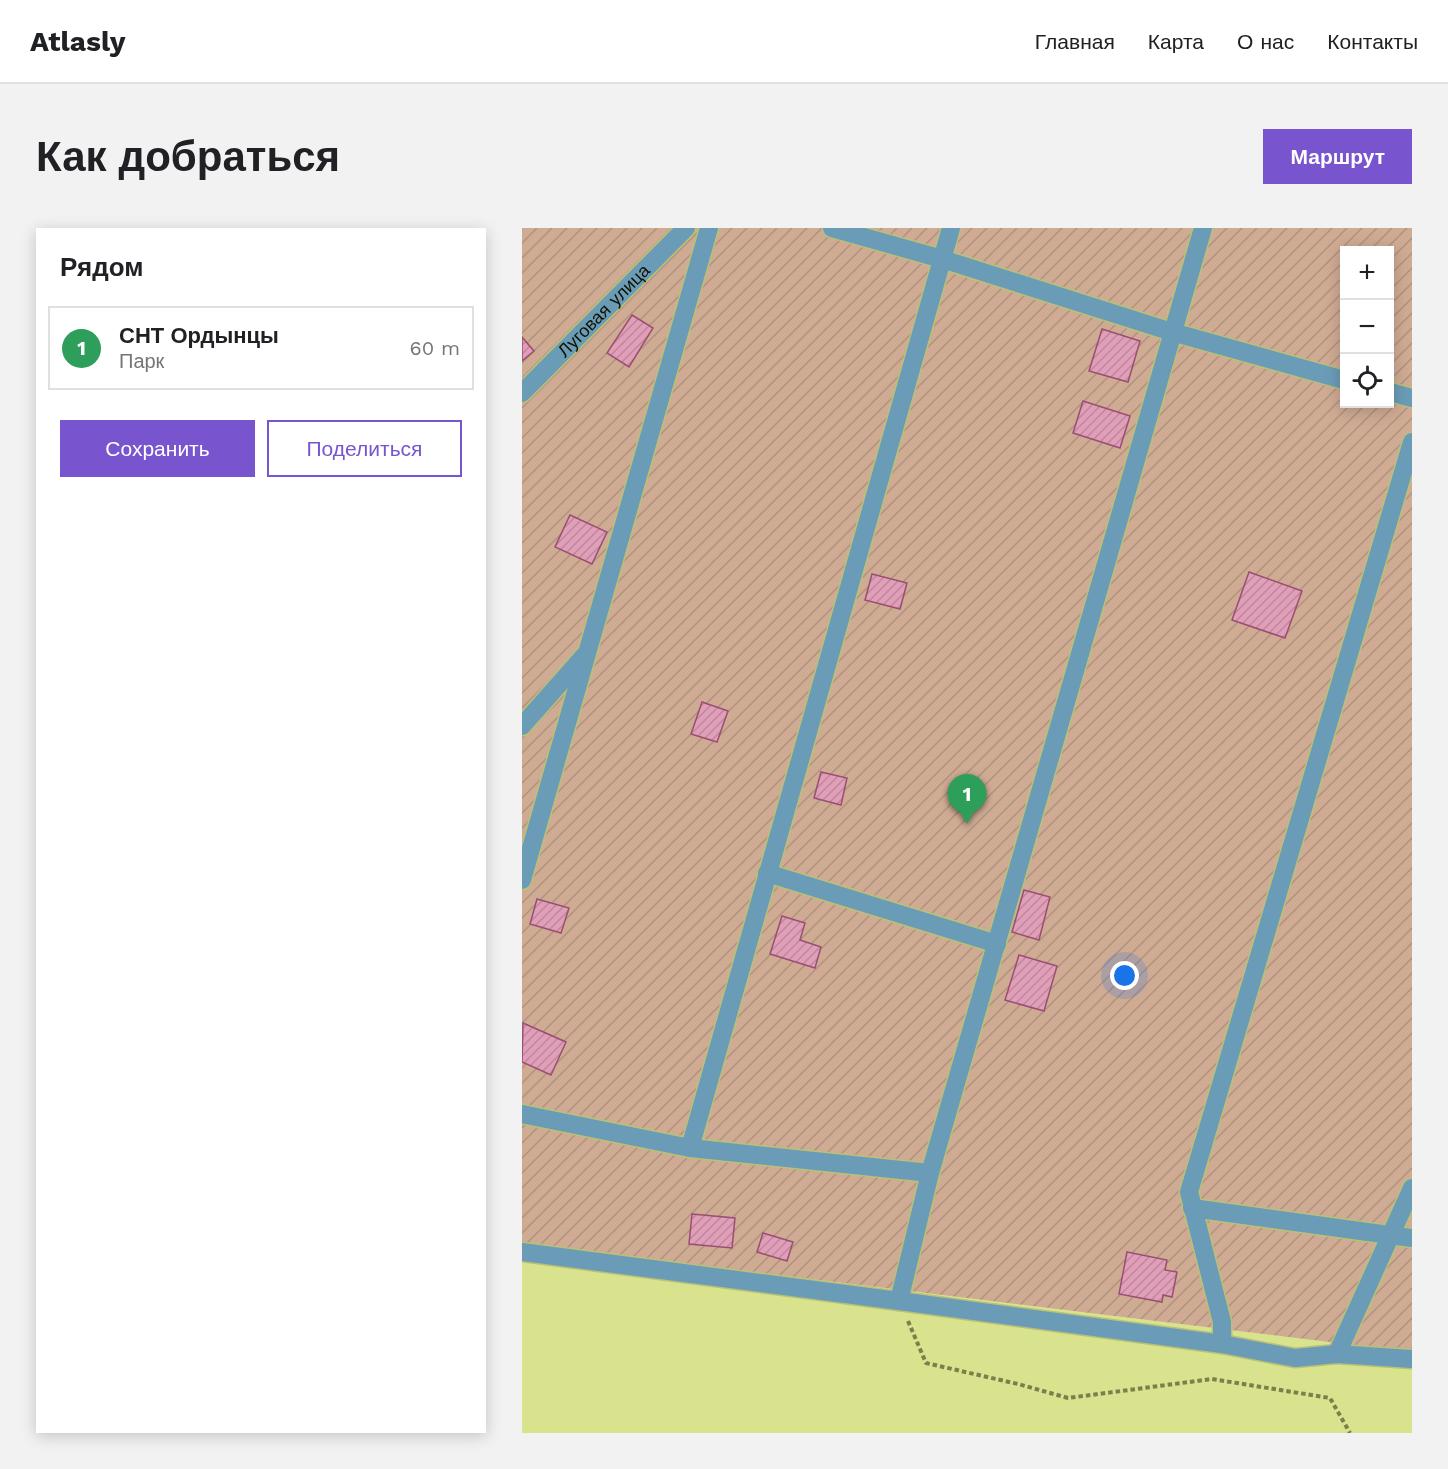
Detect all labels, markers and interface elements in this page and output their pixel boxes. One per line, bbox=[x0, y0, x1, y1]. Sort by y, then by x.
text: Atlasly bbox=[30, 25, 125, 58]
text: Главная bbox=[1035, 29, 1115, 54]
text: Карта bbox=[1148, 29, 1204, 54]
text: О нас bbox=[1237, 29, 1294, 54]
text: Контакты bbox=[1327, 29, 1418, 54]
button: Маршрут bbox=[1263, 129, 1412, 184]
text: Как добраться bbox=[36, 132, 340, 181]
map controls bbox=[1340, 246, 1394, 408]
button: + bbox=[1340, 246, 1394, 300]
text: Рядом bbox=[60, 252, 143, 282]
street label: Луговая улица bbox=[553, 259, 655, 361]
button: − bbox=[1340, 300, 1394, 354]
text: СНТ Ордынцы bbox=[119, 323, 279, 348]
text: 1 bbox=[77, 336, 86, 360]
text: 60 m bbox=[410, 336, 460, 360]
text: Парк bbox=[119, 349, 164, 373]
button: locate bbox=[1340, 354, 1394, 408]
button: Сохранить bbox=[60, 420, 255, 477]
button: Поделиться bbox=[267, 420, 462, 477]
pin: 1 bbox=[948, 774, 986, 824]
your location bbox=[1110, 961, 1139, 990]

